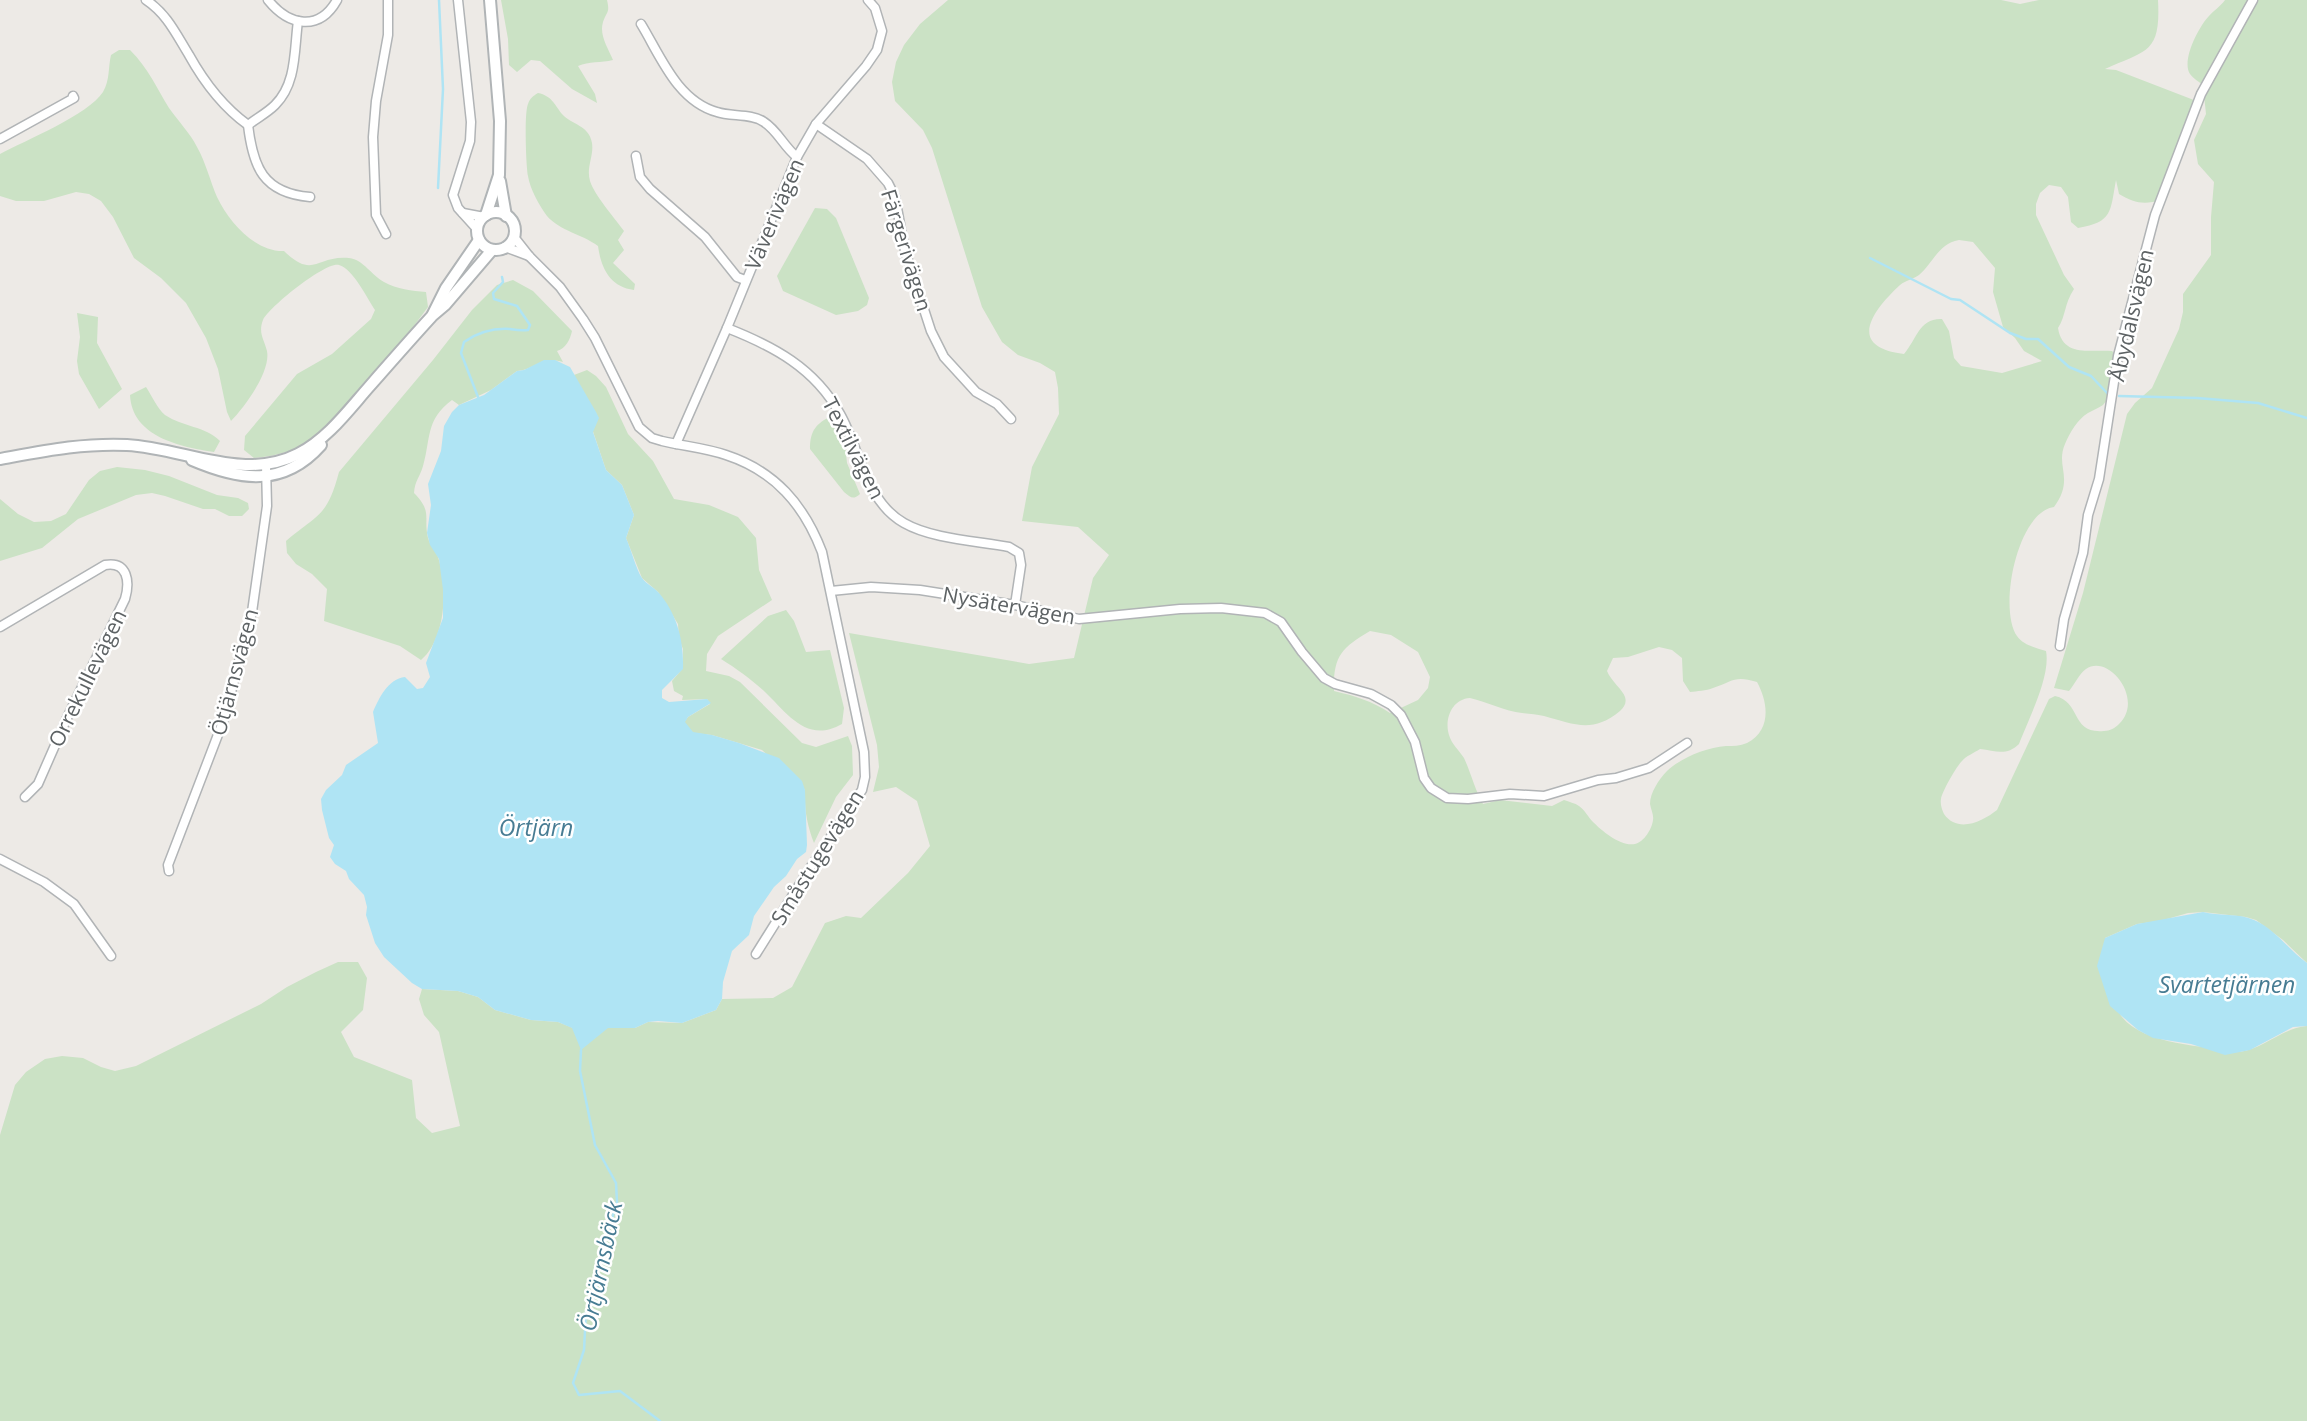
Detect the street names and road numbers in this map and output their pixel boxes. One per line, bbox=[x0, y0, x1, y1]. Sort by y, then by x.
street label: Väverivägen bbox=[738, 154, 810, 274]
street label: Färgerivägen bbox=[875, 185, 939, 315]
street label: Åbydalsvägen bbox=[2102, 246, 2160, 384]
street label: Textilvägen bbox=[816, 392, 892, 504]
street label: Nysätervägen bbox=[941, 580, 1077, 630]
street label: Orrekullevägen bbox=[42, 605, 132, 751]
street label: Ötjärnsvägen bbox=[204, 605, 264, 739]
street label: Småstugevägen bbox=[764, 784, 870, 930]

